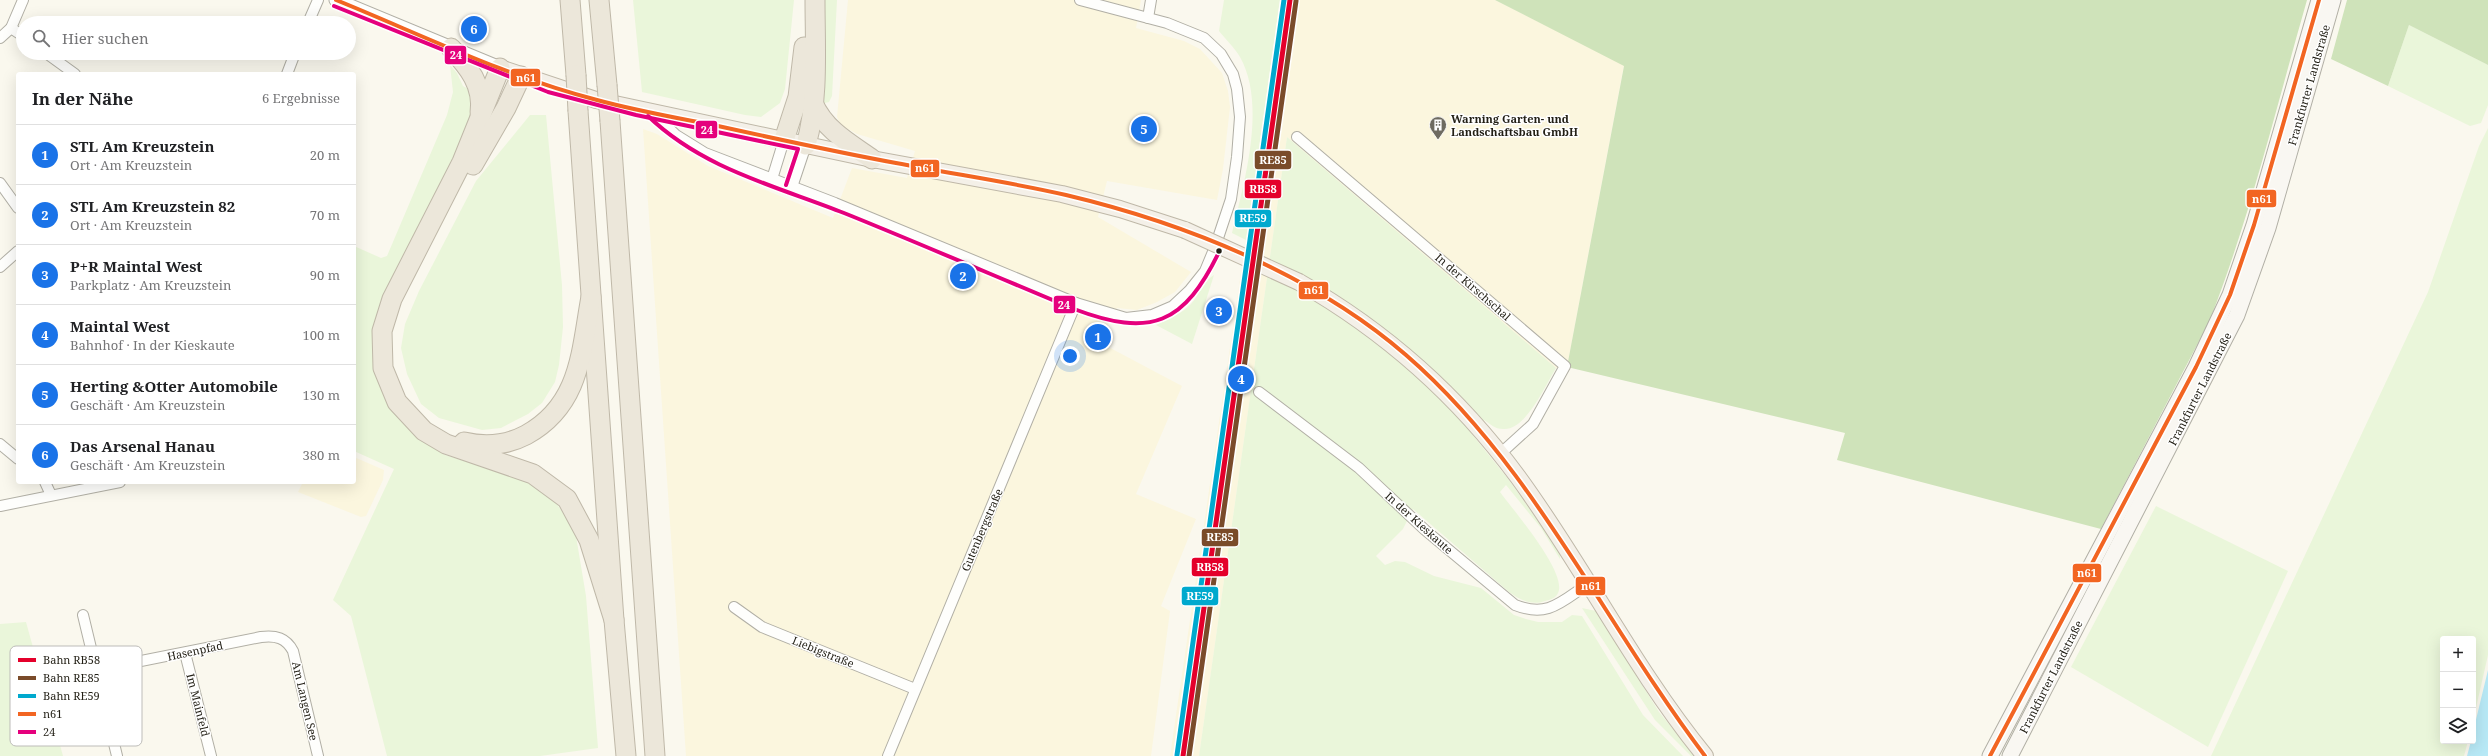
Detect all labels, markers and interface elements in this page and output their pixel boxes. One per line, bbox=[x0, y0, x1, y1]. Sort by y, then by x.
pin: 6 bbox=[461, 14, 487, 44]
search box bbox=[16, 16, 356, 60]
street label: Frankfurter Landstraße bbox=[2284, 23, 2333, 147]
icon: search bbox=[30, 27, 52, 49]
text: Hier suchen bbox=[62, 28, 149, 48]
line badge: 24 bbox=[444, 45, 467, 65]
text: 24 bbox=[450, 47, 462, 62]
line badge: n61 bbox=[510, 68, 541, 87]
text: n61 bbox=[516, 70, 536, 85]
text: In der Nähe bbox=[32, 87, 133, 110]
text: 6 Ergebnisse bbox=[262, 89, 340, 107]
place label: Warning Garten- und Landschaftsbau GmbH bbox=[1451, 111, 1578, 139]
pin: 5 bbox=[1131, 114, 1157, 144]
building icon: Warning Garten- und Landschaftsbau GmbH bbox=[1428, 115, 1448, 140]
line badge: 24 bbox=[695, 120, 718, 139]
text: 24 bbox=[701, 122, 713, 137]
text: STL Am Kreuzstein bbox=[70, 136, 214, 156]
text: 1 bbox=[41, 146, 49, 164]
text: 20 m bbox=[310, 146, 340, 164]
line badge: RE85 bbox=[1254, 150, 1292, 170]
text: RE85 bbox=[1259, 152, 1287, 167]
text: Ort · Am Kreuzstein bbox=[70, 156, 192, 174]
line badge: n61 bbox=[910, 159, 940, 178]
text: n61 bbox=[915, 160, 935, 175]
line badge: RB58 bbox=[1244, 179, 1282, 199]
text: RB58 bbox=[1249, 181, 1277, 196]
line badge: n61 bbox=[2246, 189, 2277, 208]
text: n61 bbox=[2252, 191, 2272, 206]
text: STL Am Kreuzstein 82 bbox=[70, 196, 235, 216]
text: 2 bbox=[41, 206, 49, 224]
text: 70 m bbox=[310, 206, 340, 224]
line badge: RE59 bbox=[1234, 209, 1272, 228]
text: RE59 bbox=[1239, 210, 1267, 225]
text: Ort · Am Kreuzstein bbox=[70, 216, 192, 234]
unlabelled marker bbox=[1214, 246, 1224, 256]
street label: In der Kirschschal bbox=[1432, 250, 1515, 324]
text: P+R Maintal West bbox=[70, 256, 202, 276]
pin: 2 bbox=[950, 261, 976, 291]
text: 3 bbox=[41, 266, 49, 284]
text: 90 m bbox=[310, 266, 340, 284]
text: Parkplatz · Am Kreuzstein bbox=[70, 276, 231, 294]
line badge: n61 bbox=[1298, 281, 1329, 300]
text: n61 bbox=[1304, 282, 1324, 297]
line badge: 24 bbox=[1053, 295, 1076, 314]
pin: 3 bbox=[1206, 296, 1232, 326]
text: 24 bbox=[1058, 297, 1070, 312]
text: Maintal West bbox=[70, 316, 170, 336]
pin: 1 bbox=[1085, 322, 1111, 352]
text: 4 bbox=[41, 326, 49, 344]
text: 100 m bbox=[303, 326, 340, 344]
street label: Frankfurter Landstraße bbox=[2164, 330, 2235, 448]
text: Bahnhof · In der Kieskaute bbox=[70, 336, 235, 354]
your location bbox=[1060, 346, 1080, 366]
pin: 4 bbox=[1228, 364, 1254, 394]
text: Herting &Otter Automobile bbox=[70, 376, 278, 396]
text: 5 bbox=[41, 386, 49, 404]
text: 130 m bbox=[303, 386, 340, 404]
text: Geschäft · Am Kreuzstein bbox=[70, 396, 225, 414]
text: Das Arsenal Hanau bbox=[70, 436, 215, 456]
text: 6 bbox=[41, 446, 49, 464]
text: 380 m bbox=[303, 446, 340, 464]
text: Geschäft · Am Kreuzstein bbox=[70, 456, 225, 474]
street label: Gutenbergstraße bbox=[957, 486, 1006, 573]
street label: In der Kieskaute bbox=[1382, 488, 1456, 557]
line badge: RE85 bbox=[1201, 528, 1239, 547]
text: RE85 bbox=[1206, 529, 1234, 544]
line badge: RB58 bbox=[1191, 557, 1229, 577]
text: RB58 bbox=[1196, 559, 1224, 574]
line badge: n61 bbox=[2072, 563, 2102, 583]
text: n61 bbox=[2077, 565, 2097, 580]
line badge: n61 bbox=[1575, 576, 1606, 596]
text: n61 bbox=[1581, 578, 1601, 593]
line badge: RE59 bbox=[1181, 586, 1219, 606]
text: RE59 bbox=[1186, 588, 1214, 603]
street label: Frankfurter Landstraße bbox=[2015, 618, 2086, 736]
street label: Liebigstraße bbox=[790, 632, 856, 671]
map controls bbox=[2440, 636, 2476, 744]
button: + bbox=[2440, 636, 2476, 672]
street label: Hasenpfad bbox=[166, 637, 224, 664]
legend bbox=[10, 646, 142, 746]
text: Bahn RB58 bbox=[43, 652, 100, 667]
street label: Am Langen See bbox=[289, 660, 322, 742]
text: Bahn RE85 bbox=[43, 670, 100, 685]
street label: Im Mainfeld bbox=[183, 672, 214, 738]
button: − bbox=[2440, 672, 2476, 708]
text: Bahn RE59 bbox=[43, 688, 100, 703]
text: n61 bbox=[43, 706, 62, 721]
button: layers bbox=[2440, 708, 2476, 744]
text: 24 bbox=[43, 724, 55, 739]

